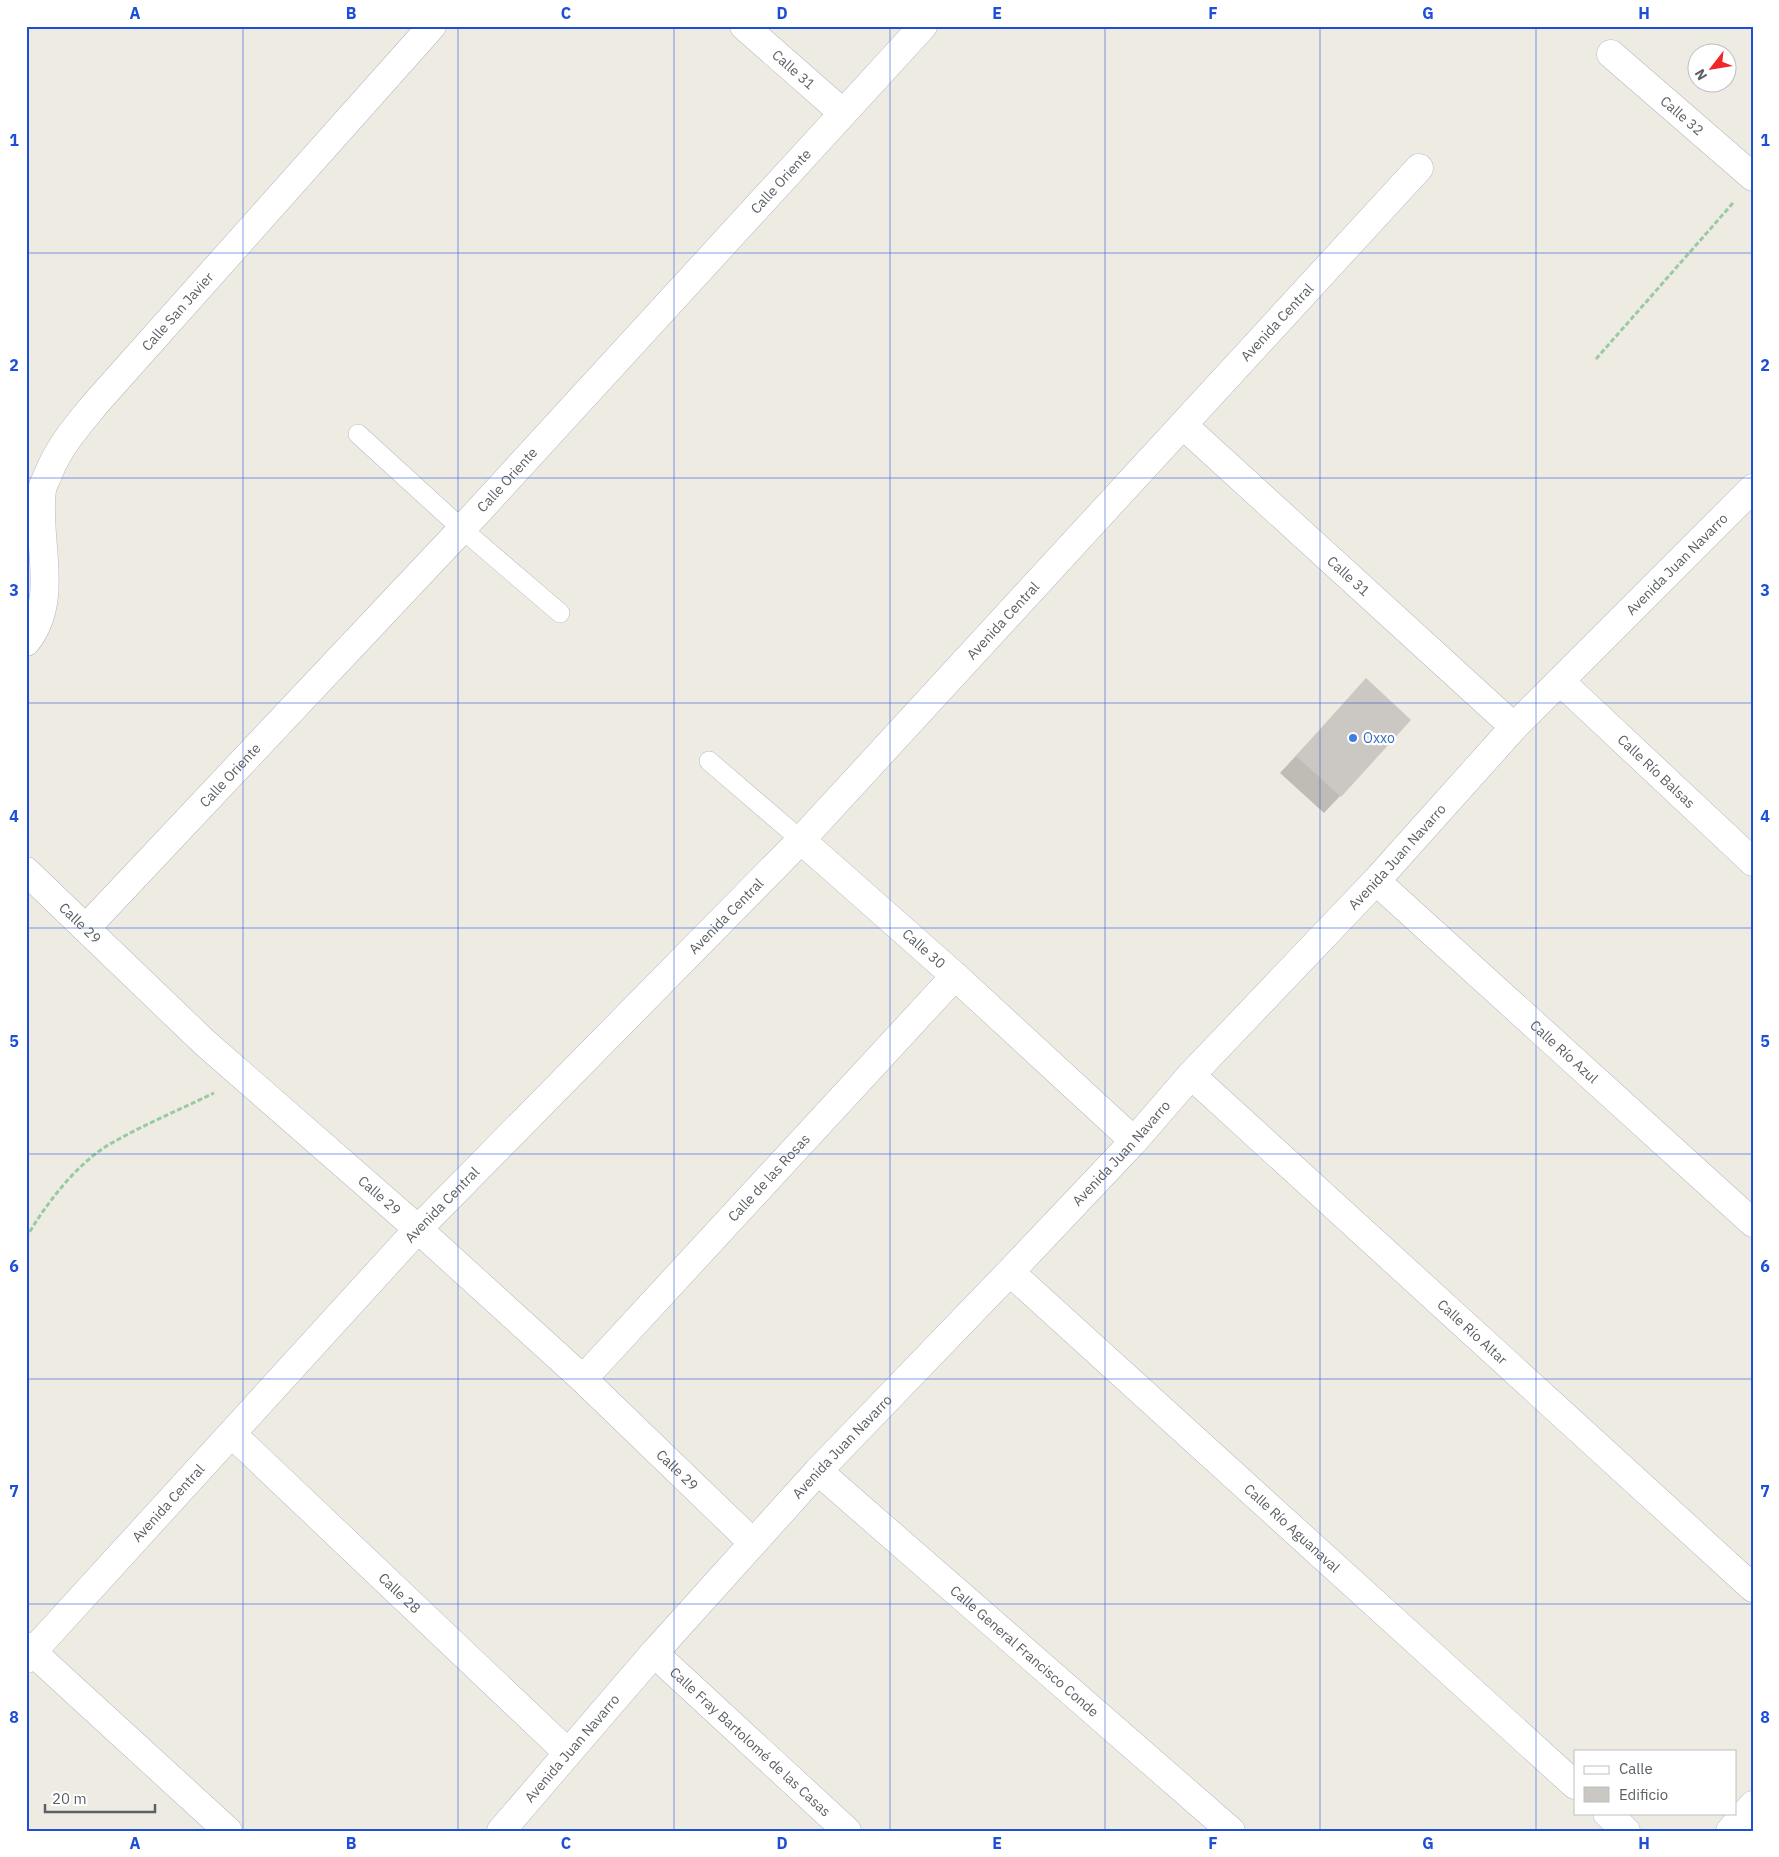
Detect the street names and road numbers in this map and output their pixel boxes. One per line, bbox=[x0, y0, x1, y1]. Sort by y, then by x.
street label: Calle 31 bbox=[768, 46, 819, 93]
street label: Calle 32 bbox=[1657, 92, 1707, 139]
street label: Calle Oriente bbox=[747, 145, 815, 217]
street label: Calle San Javier bbox=[138, 268, 217, 355]
street label: Avenida Central bbox=[1237, 280, 1317, 365]
street label: Calle Oriente bbox=[473, 443, 541, 516]
street label: Avenida Juan Navarro bbox=[1622, 509, 1732, 619]
street label: Calle 31 bbox=[1323, 552, 1374, 600]
street label: Avenida Central bbox=[963, 578, 1043, 663]
street label: Calle Río Balsas bbox=[1614, 731, 1699, 812]
street label: Calle Oriente bbox=[196, 739, 265, 811]
street label: Avenida Juan Navarro bbox=[1344, 800, 1450, 914]
street label: Avenida Central bbox=[685, 874, 767, 958]
street label: Calle 29 bbox=[55, 899, 105, 947]
street label: Calle 30 bbox=[899, 925, 949, 972]
street label: Calle Río Azul bbox=[1526, 1016, 1602, 1087]
street label: Avenida Juan Navarro bbox=[1068, 1096, 1174, 1210]
street label: Calle de las Rosas bbox=[724, 1130, 814, 1225]
street label: Avenida Central bbox=[401, 1163, 483, 1246]
street label: Calle 29 bbox=[354, 1172, 405, 1219]
street label: Calle Río Altar bbox=[1434, 1295, 1511, 1368]
street label: Avenida Juan Navarro bbox=[788, 1391, 896, 1502]
street label: Calle 29 bbox=[652, 1446, 702, 1494]
street label: Avenida Central bbox=[128, 1460, 208, 1546]
street label: Calle Río Aguanaval bbox=[1240, 1480, 1344, 1576]
street label: Calle 28 bbox=[375, 1569, 424, 1617]
street label: Calle General Francisco Conde bbox=[946, 1581, 1103, 1721]
street label: Calle Fray Bartolomé de las Casas bbox=[666, 1663, 835, 1821]
street label: Avenida Juan Navarro bbox=[521, 1690, 624, 1806]

